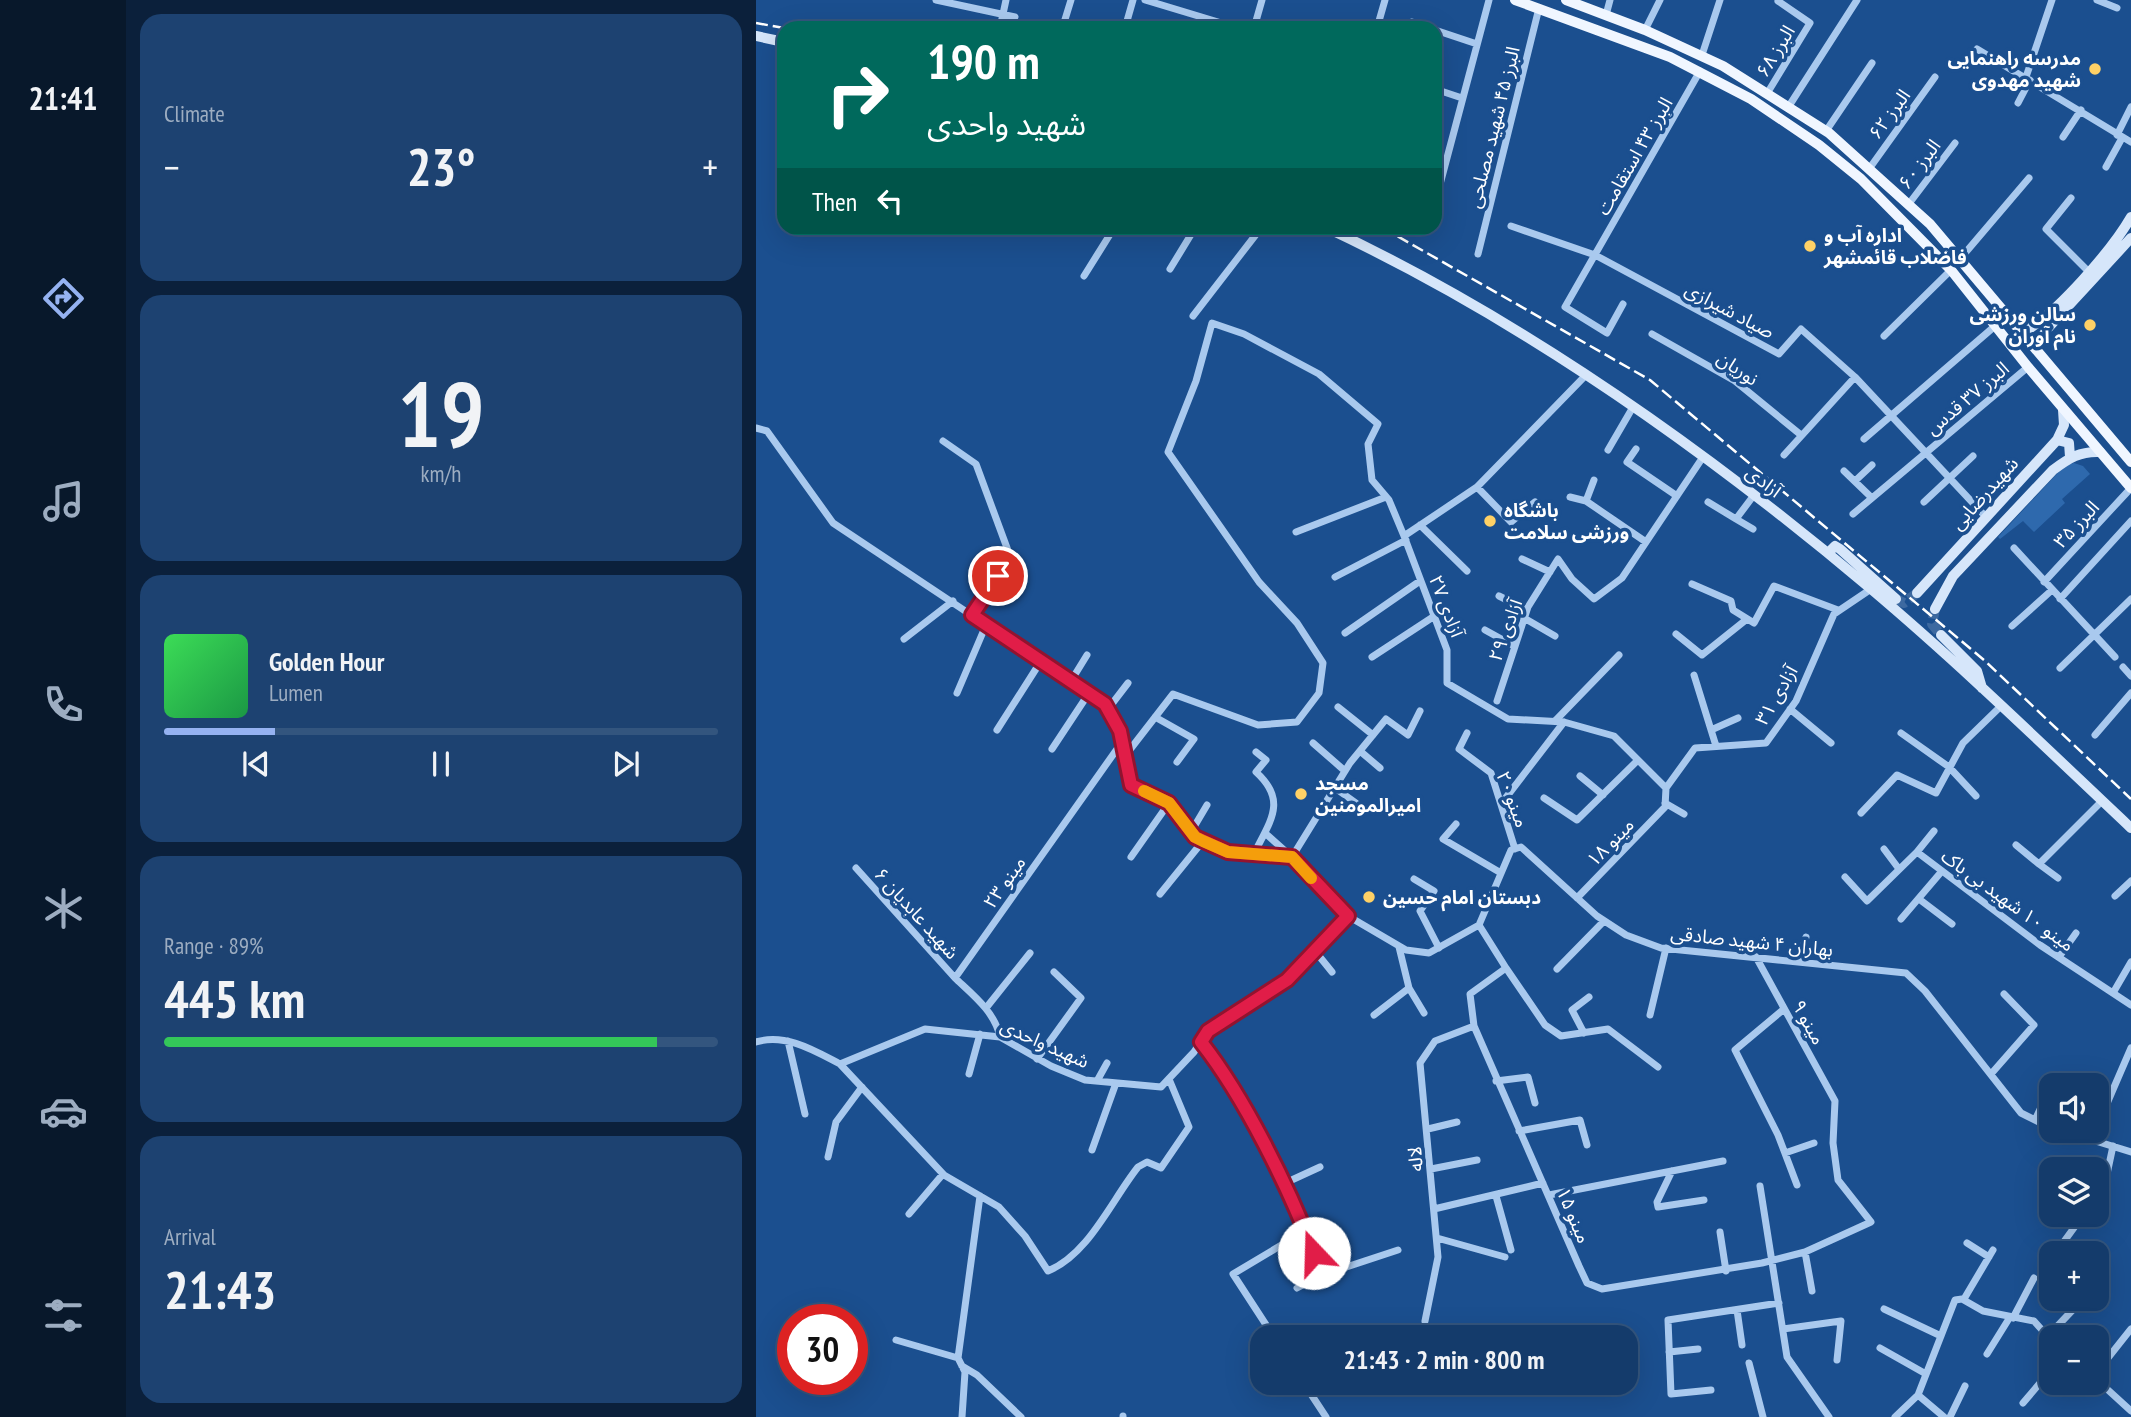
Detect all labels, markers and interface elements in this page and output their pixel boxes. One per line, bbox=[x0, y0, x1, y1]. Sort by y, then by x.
street label: البرز ۶۸ bbox=[1750, 21, 1800, 81]
text: 190 m bbox=[927, 29, 1040, 93]
street label: البرز ۴۵ شهید مصلحی bbox=[1461, 44, 1525, 210]
place label: مدرسه راهنمایی شهید مهدوی bbox=[1948, 46, 2081, 92]
icon: right bbox=[812, 49, 903, 140]
marker: مدرسه راهنمایی شهید مهدوی bbox=[2087, 61, 2103, 77]
text: 21:41 bbox=[28, 77, 98, 119]
street label: البرز ۶۲ bbox=[1863, 84, 1915, 144]
street label: البرز ۴۳ استقامت bbox=[1590, 93, 1678, 219]
text: Climate bbox=[164, 99, 225, 128]
text: شهید واحدی bbox=[927, 102, 1086, 144]
text: 23° bbox=[407, 133, 475, 200]
street label: البرز ۶۰ bbox=[1892, 134, 1946, 194]
text: − bbox=[164, 142, 180, 191]
text: + bbox=[702, 142, 718, 191]
icon: left bbox=[871, 182, 909, 220]
text: Then bbox=[812, 185, 857, 218]
place label: اداره آب و فاضلاب قائمشهر bbox=[1823, 223, 1967, 269]
marker: اداره آب و فاضلاب قائمشهر bbox=[1802, 238, 1818, 254]
icon: directions bbox=[39, 274, 88, 323]
street label: صیاد شیرازی bbox=[1681, 276, 1779, 344]
place label: سالن ورزشی نام آوران bbox=[1969, 302, 2076, 351]
marker: سالن ورزشی نام آوران bbox=[2082, 317, 2098, 333]
street label: نوریان bbox=[1713, 346, 1763, 390]
text: 19 bbox=[398, 354, 485, 472]
street label: البرز ۳۷ قدس bbox=[1920, 356, 2014, 440]
street label: شهیدرضایی bbox=[1945, 451, 2023, 535]
text: km/h bbox=[421, 459, 461, 488]
street label: آزادی bbox=[1741, 460, 1788, 503]
icon: music bbox=[39, 477, 88, 526]
street label: البرز ۳۵ bbox=[2048, 495, 2104, 553]
place label: باشگاه ورزشی سلامت bbox=[1504, 498, 1629, 544]
marker: باشگاه ورزشی سلامت bbox=[1482, 513, 1498, 529]
pin bbox=[968, 546, 1028, 606]
icon: arrive bbox=[979, 557, 1017, 595]
street label: آزادی ۲۷ bbox=[1424, 571, 1470, 642]
street label: آزادی ۲۹ bbox=[1483, 594, 1528, 665]
text: Golden Hour bbox=[269, 645, 384, 678]
street label: آزادی ۳۱ bbox=[1749, 660, 1803, 729]
text: Lumen bbox=[269, 678, 323, 707]
icon: phone bbox=[39, 680, 88, 729]
icon: previous bbox=[237, 745, 275, 783]
icon: pause bbox=[422, 745, 460, 783]
icon: next bbox=[607, 745, 645, 783]
street label: مینو ۲۰ bbox=[1491, 767, 1535, 831]
place label: مسجد امیرالمومنین bbox=[1315, 771, 1421, 817]
marker: مسجد امیرالمومنین bbox=[1293, 786, 1309, 802]
street label: مینو ۱۸ bbox=[1581, 813, 1639, 871]
street label: مینو ۱۰ شهید بی باک bbox=[1937, 844, 2079, 956]
street label: مینو ۲۳ bbox=[977, 851, 1031, 913]
street label: شهید عابدیان ۶ bbox=[870, 862, 964, 964]
icon: climate bbox=[39, 884, 88, 933]
place label: دبستان امام حسین bbox=[1383, 885, 1541, 912]
marker: دبستان امام حسین bbox=[1361, 889, 1377, 905]
street label: بهاران ۴ شهید صادقی bbox=[1670, 921, 1834, 961]
text: Range · 89% bbox=[164, 931, 264, 960]
text: 445 km bbox=[164, 965, 305, 1032]
street label: مینو ۹ bbox=[1787, 995, 1831, 1049]
street label: شهید واحدی bbox=[997, 1013, 1093, 1073]
map controls bbox=[2039, 1073, 2109, 1395]
button: sound bbox=[2039, 1073, 2109, 1143]
icon: car bbox=[39, 1087, 88, 1136]
street label: لاله bbox=[1402, 1145, 1428, 1173]
button: layers bbox=[2039, 1157, 2109, 1227]
street label: مینو ۱۵ bbox=[1552, 1183, 1596, 1247]
position arrow bbox=[1277, 1216, 1351, 1290]
text: Arrival bbox=[164, 1222, 216, 1251]
button: + bbox=[2039, 1241, 2109, 1311]
text: 21:43 bbox=[164, 1256, 276, 1323]
icon: filters bbox=[39, 1291, 88, 1340]
speed limit sign: 30 bbox=[777, 1304, 868, 1395]
button: − bbox=[2039, 1325, 2109, 1395]
text: 21:43 · 2 min · 800 m bbox=[1344, 1343, 1544, 1376]

